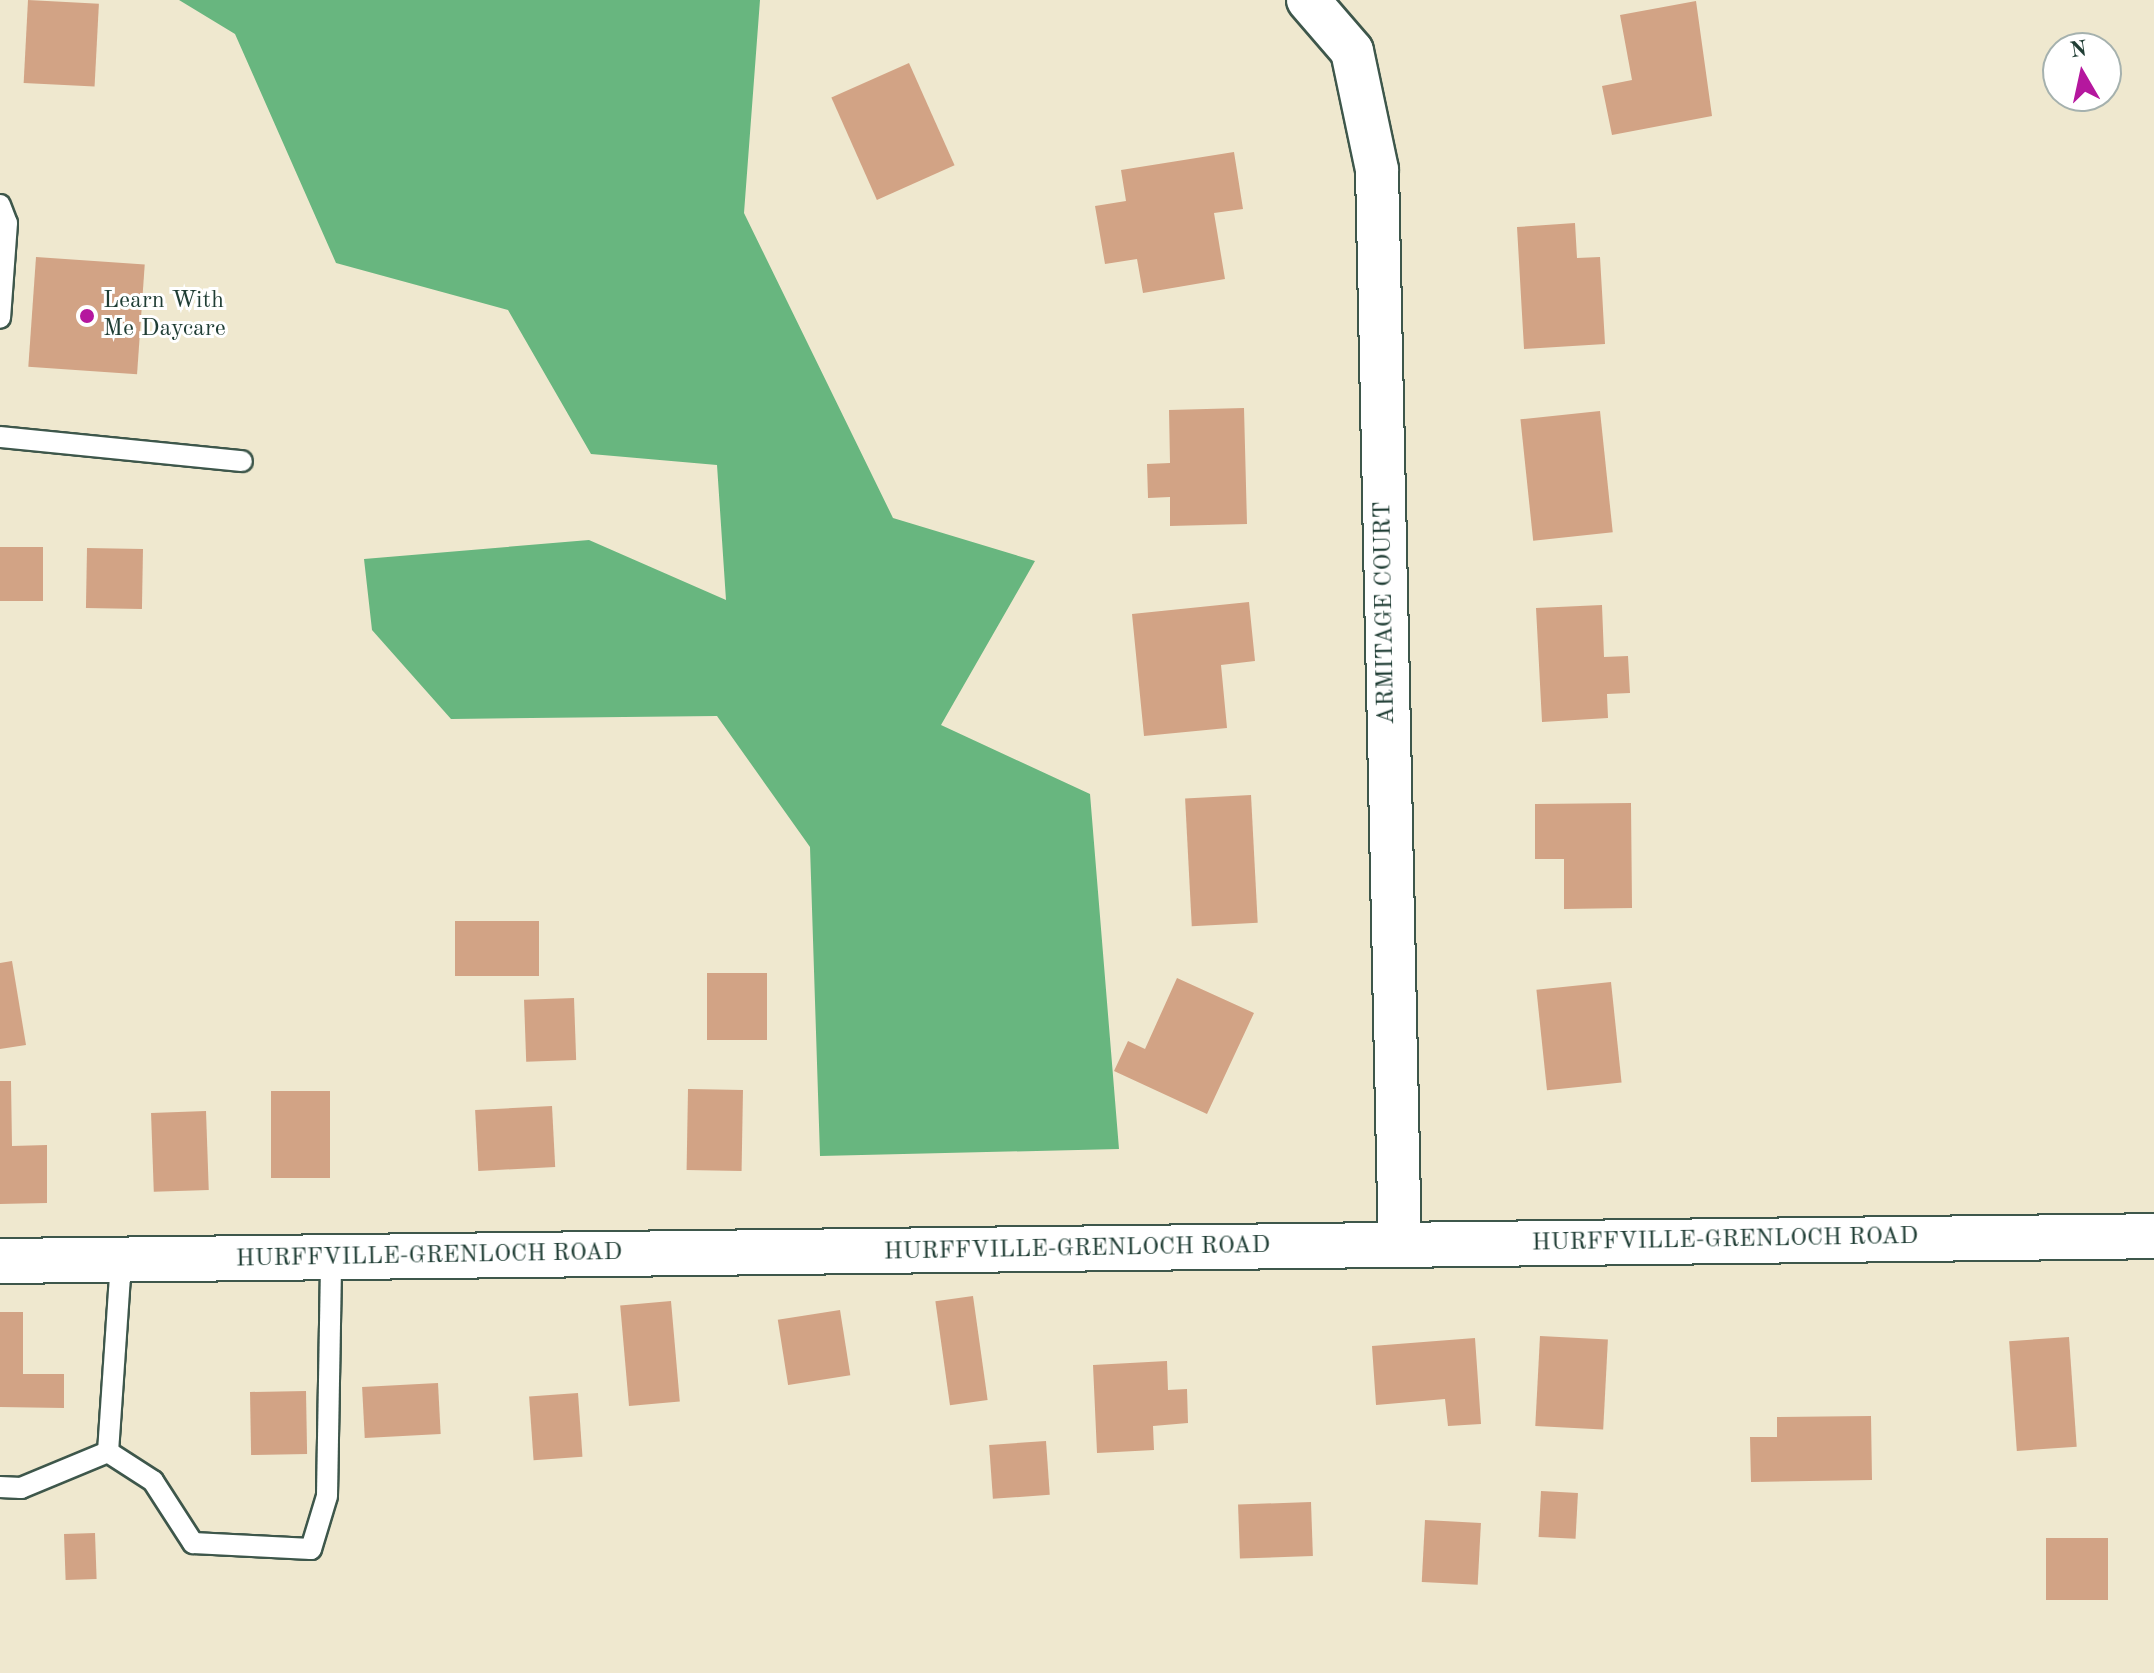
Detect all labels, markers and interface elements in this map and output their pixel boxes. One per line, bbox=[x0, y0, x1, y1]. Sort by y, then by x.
north arrow bbox=[2042, 32, 2122, 112]
text: N bbox=[2069, 38, 2089, 62]
place label: Learn With Me Daycare bbox=[103, 288, 226, 344]
marker: Learn With Me Daycare bbox=[78, 307, 96, 325]
street label: ARMITAGE COURT bbox=[1370, 501, 1402, 725]
street label: HURFFVILLE-GRENLOCH ROAD bbox=[1532, 1223, 1918, 1259]
street label: HURFFVILLE-GRENLOCH ROAD bbox=[884, 1232, 1270, 1268]
street label: HURFFVILLE-GRENLOCH ROAD bbox=[236, 1239, 622, 1275]

